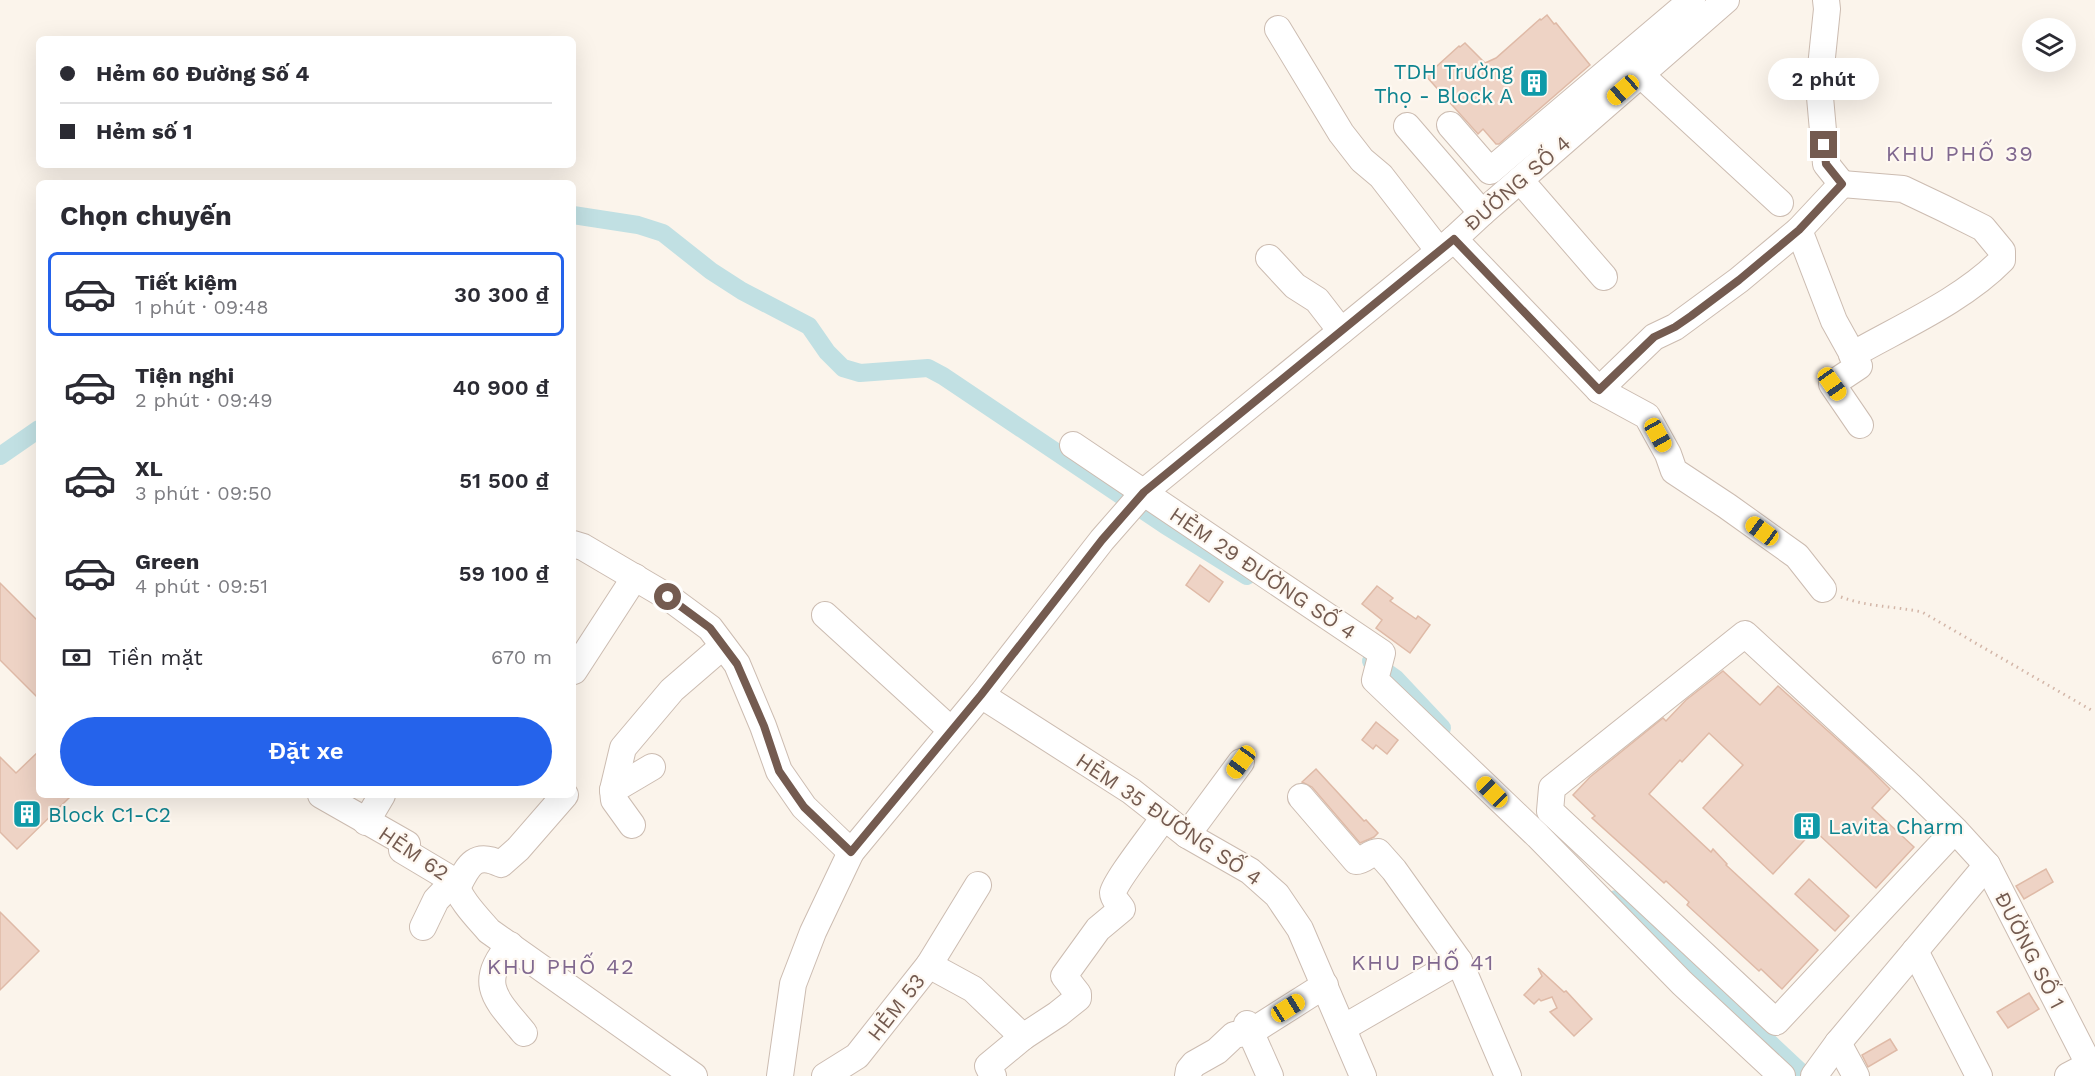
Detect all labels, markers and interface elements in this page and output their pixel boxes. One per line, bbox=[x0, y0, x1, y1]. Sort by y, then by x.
map controls bbox=[2022, 18, 2076, 72]
button: layers bbox=[2022, 18, 2076, 72]
callout: 2 phút bbox=[1768, 58, 1880, 100]
place label: TDH Trường Thọ - Block A bbox=[1374, 59, 1514, 108]
text: Hẻm 60 Đường Số 4 bbox=[96, 61, 309, 86]
building icon: TDH Trường Thọ - Block A bbox=[1518, 67, 1550, 99]
text: 2 phút bbox=[1792, 67, 1855, 91]
car bbox=[1604, 71, 1642, 109]
text: Hẻm số 1 bbox=[96, 119, 192, 144]
street label: ĐƯỜNG SỐ 4 bbox=[1457, 128, 1575, 236]
route end bbox=[1810, 131, 1837, 158]
district label: KHU PHỐ 39 bbox=[1886, 139, 2034, 166]
text: Chọn chuyến bbox=[60, 200, 232, 232]
icon: car bbox=[63, 267, 117, 321]
text: Tiết kiệm bbox=[135, 270, 238, 295]
text: 30 300 ₫ bbox=[454, 282, 549, 307]
text: 1 phút · 09:48 bbox=[135, 295, 269, 319]
icon: car bbox=[63, 360, 117, 414]
text: Tiện nghi bbox=[135, 363, 234, 388]
car bbox=[1814, 364, 1850, 404]
text: 40 900 ₫ bbox=[453, 375, 549, 400]
text: 2 phút · 09:49 bbox=[135, 388, 273, 412]
car bbox=[1641, 415, 1675, 455]
icon: car bbox=[63, 453, 117, 507]
text: XL bbox=[135, 456, 163, 481]
text: 51 500 ₫ bbox=[459, 468, 549, 493]
text: 3 phút · 09:50 bbox=[135, 481, 272, 505]
street label: HẺM 29 ĐƯỜNG SỐ 4 bbox=[1165, 500, 1362, 645]
car bbox=[1742, 513, 1782, 549]
icon: car bbox=[63, 546, 117, 600]
text: Green bbox=[135, 549, 199, 574]
text: 59 100 ₫ bbox=[459, 561, 549, 586]
text: 4 phút · 09:51 bbox=[135, 574, 268, 598]
route start bbox=[654, 583, 681, 610]
icon: cash bbox=[60, 641, 93, 674]
text: Tiền mặt bbox=[108, 645, 203, 670]
text: 670 m bbox=[491, 645, 552, 669]
button: Đặt xe bbox=[60, 717, 552, 786]
car bbox=[1223, 742, 1259, 782]
street label: HẺM 35 ĐƯỜNG SỐ 4 bbox=[1071, 746, 1268, 890]
car bbox=[1473, 773, 1511, 811]
building icon: Block C1-C2 bbox=[11, 798, 43, 830]
place label: Block C1-C2 bbox=[48, 802, 171, 827]
building icon: Lavita Charm bbox=[1791, 810, 1823, 842]
place label: Lavita Charm bbox=[1828, 814, 1964, 839]
street label: HẺM 62 bbox=[374, 820, 454, 885]
street label: ĐƯỜNG SỐ 1 bbox=[1990, 886, 2072, 1013]
district label: KHU PHỐ 41 bbox=[1351, 948, 1495, 975]
district label: KHU PHỐ 42 bbox=[487, 952, 635, 979]
street label: HẺM 53 bbox=[861, 968, 930, 1046]
car bbox=[1268, 991, 1308, 1025]

